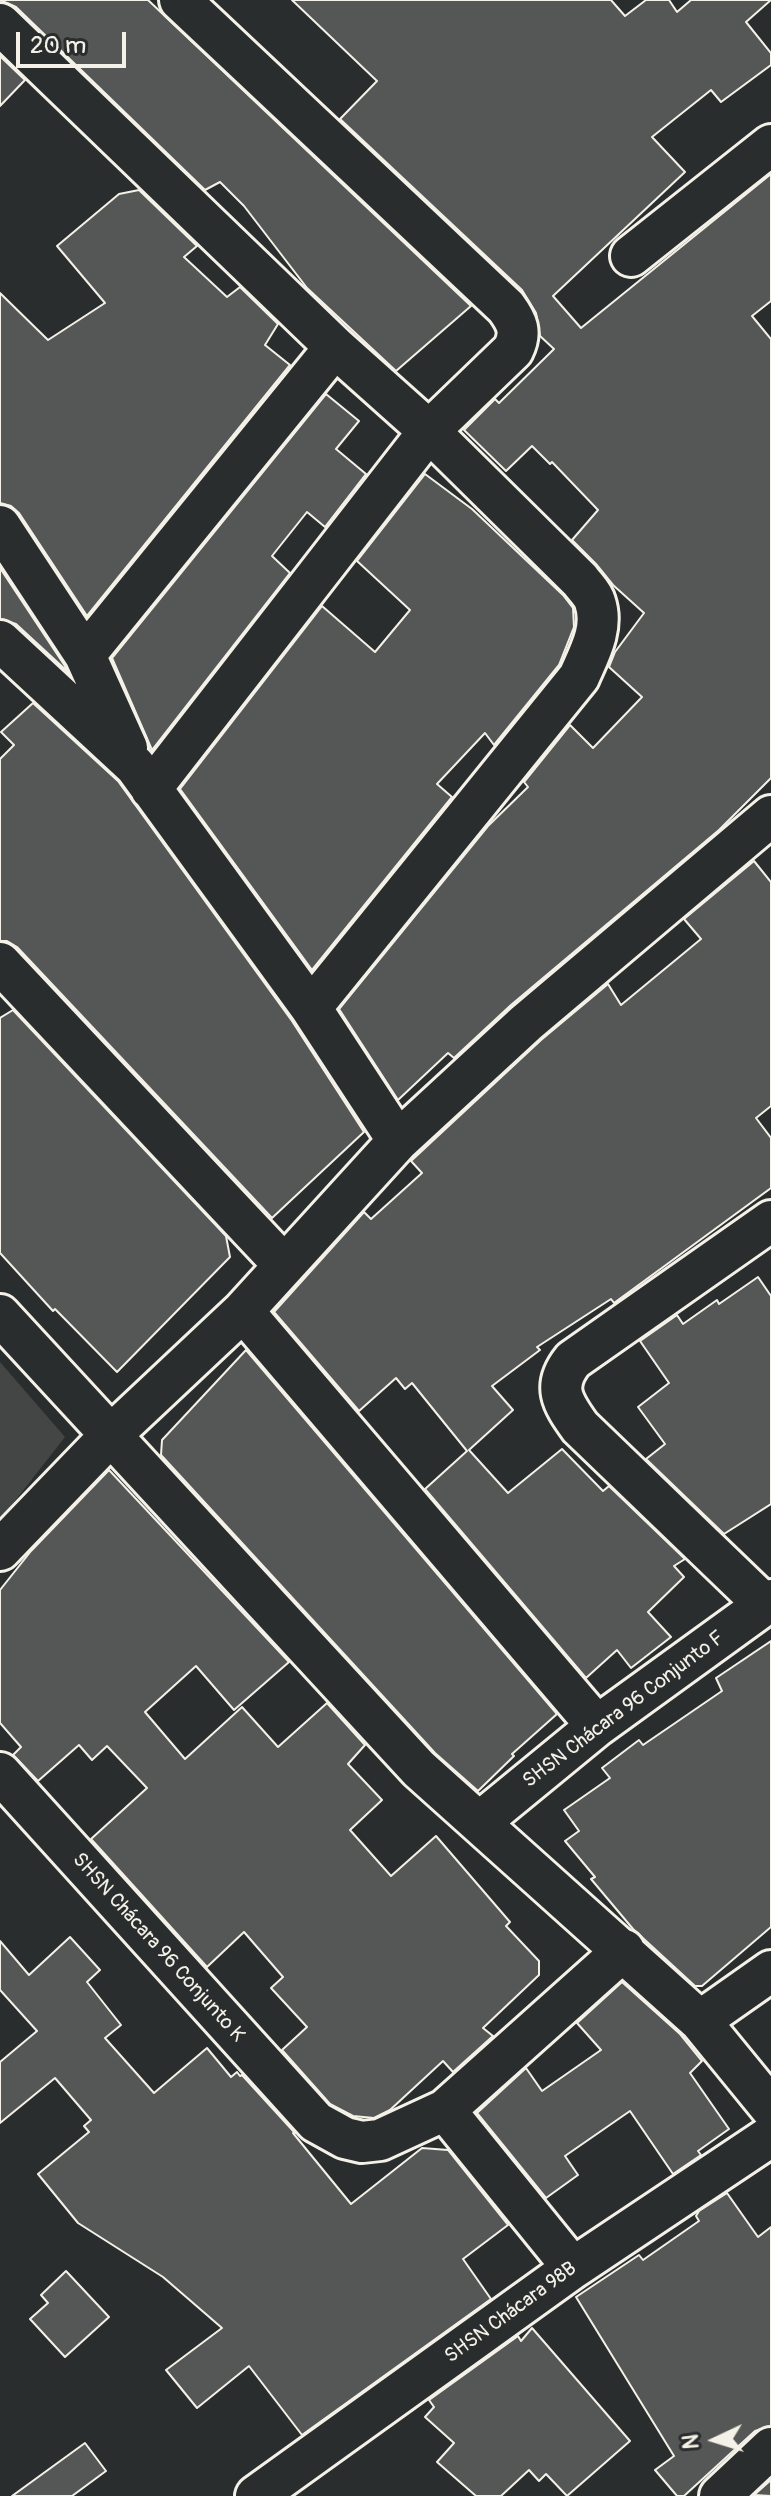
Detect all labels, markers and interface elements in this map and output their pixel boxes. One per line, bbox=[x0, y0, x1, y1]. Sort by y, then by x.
scale bar bbox=[20, 16, 130, 66]
text: 20 m bbox=[30, 31, 86, 60]
street label: SHSN Chácara 96 Conjunto F bbox=[518, 1626, 730, 1794]
street label: SHSN Chácara 96 Conjunto K bbox=[67, 1848, 249, 2048]
street label: SHSN Chácara 98B bbox=[441, 2257, 581, 2369]
north arrow bbox=[675, 2400, 755, 2480]
text: N bbox=[677, 2433, 706, 2450]

